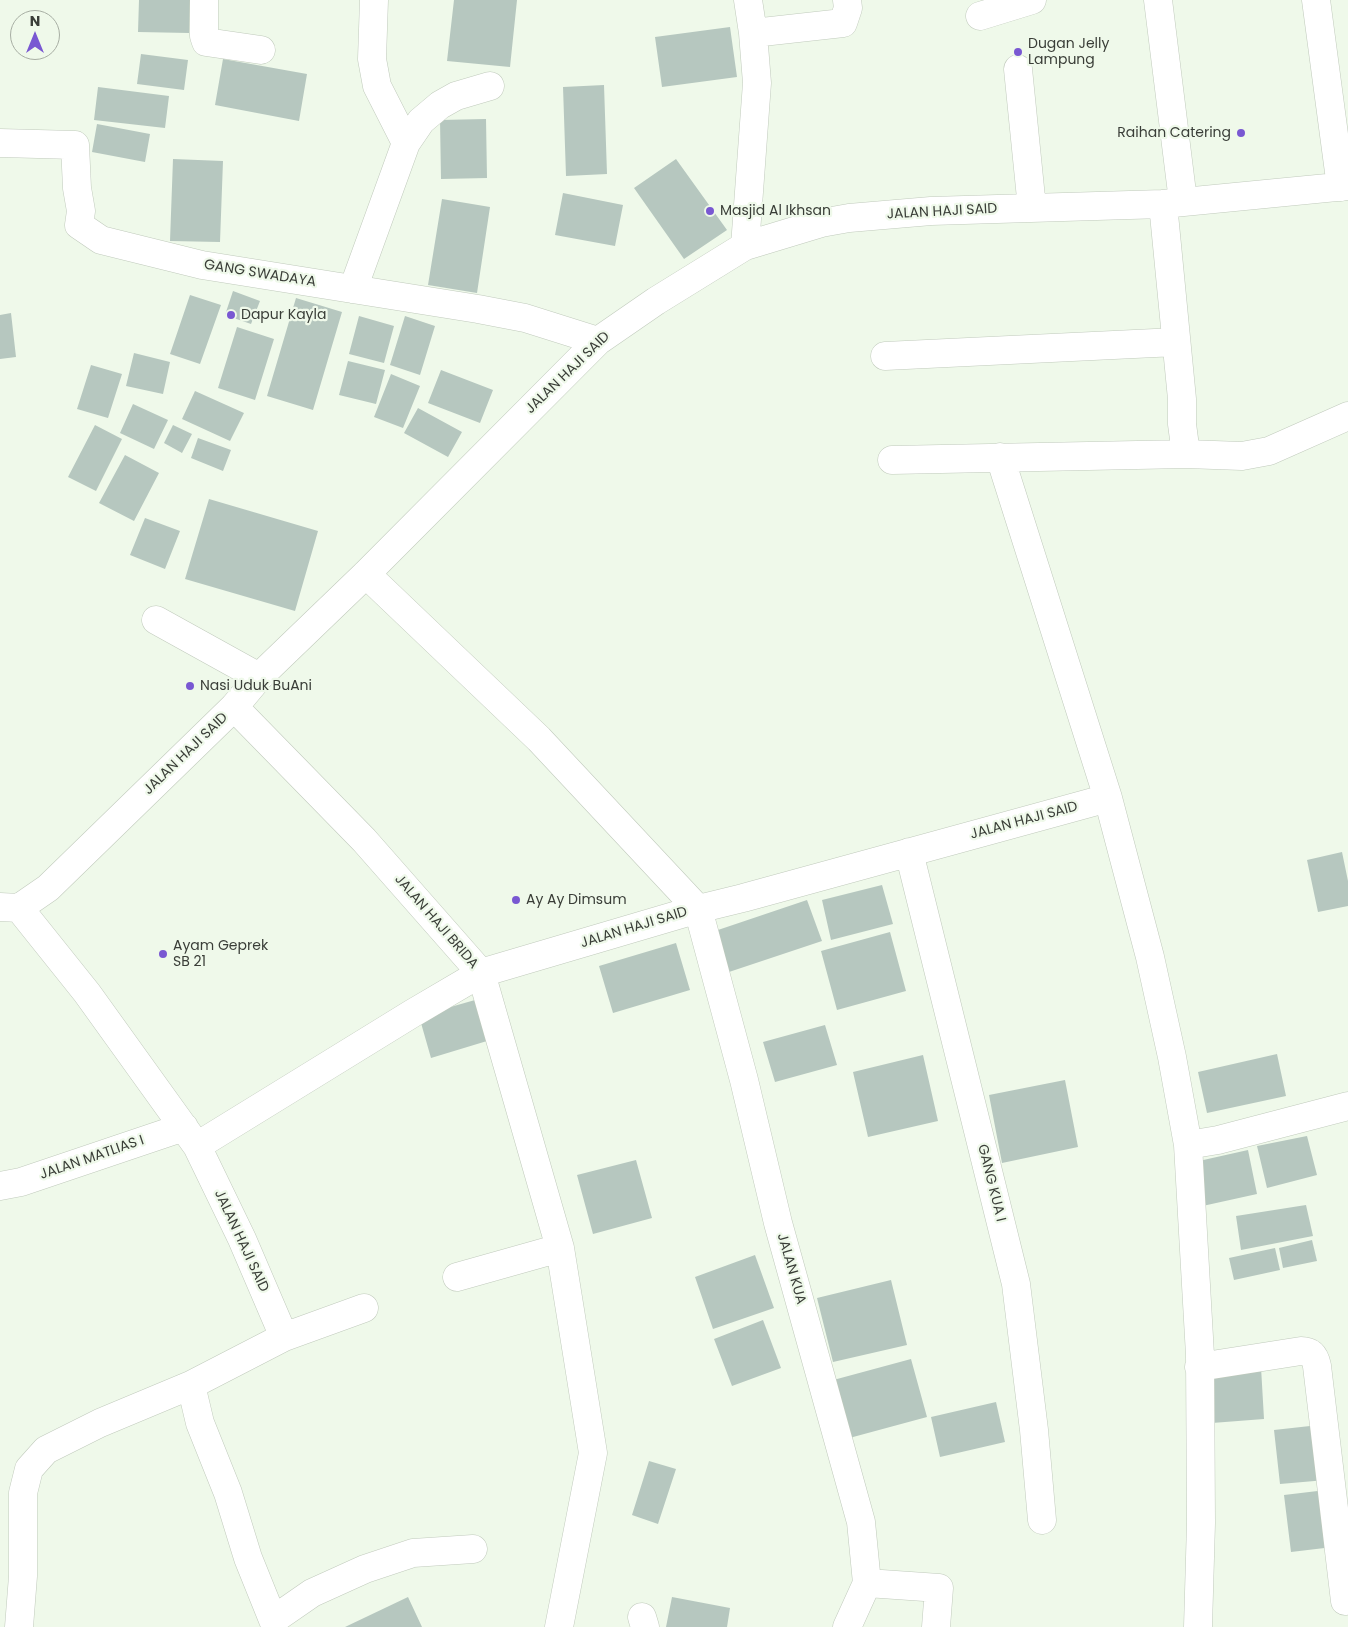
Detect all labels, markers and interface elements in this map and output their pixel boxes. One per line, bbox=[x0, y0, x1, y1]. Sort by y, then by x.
north arrow bbox=[10, 10, 60, 60]
text: N bbox=[30, 11, 40, 31]
place label: Dugan Jelly Lampung bbox=[1028, 36, 1109, 68]
marker: Dugan Jelly Lampung bbox=[1012, 46, 1024, 58]
place label: Raihan Catering bbox=[1117, 125, 1231, 141]
marker: Raihan Catering bbox=[1235, 127, 1247, 139]
street label: JALAN HAJI SAID bbox=[886, 201, 998, 223]
place label: Masjid Al Ikhsan bbox=[720, 203, 831, 219]
marker: Masjid Al Ikhsan bbox=[704, 205, 716, 217]
street label: GANG SWADAYA bbox=[203, 257, 317, 291]
place label: Dapur Kayla bbox=[241, 307, 326, 323]
marker: Dapur Kayla bbox=[225, 309, 237, 321]
street label: JALAN HAJI SAID bbox=[522, 329, 614, 417]
place label: Nasi Uduk BuAni bbox=[200, 678, 312, 694]
marker: Nasi Uduk BuAni bbox=[184, 680, 196, 692]
street label: JALAN HAJI SAID bbox=[140, 710, 232, 798]
street label: JALAN HAJI SAID bbox=[968, 799, 1080, 843]
street label: JALAN HAJI BRIDA bbox=[390, 871, 482, 973]
place label: Ay Ay Dimsum bbox=[526, 892, 627, 908]
marker: Ay Ay Dimsum bbox=[510, 894, 522, 906]
street label: JALAN HAJI SAID bbox=[579, 904, 689, 952]
place label: Ayam Geprek SB 21 bbox=[173, 938, 268, 970]
marker: Ayam Geprek SB 21 bbox=[157, 948, 169, 960]
street label: JALAN MATLIAS I bbox=[38, 1132, 146, 1184]
street label: GANG KUA I bbox=[973, 1143, 1009, 1223]
street label: JALAN HAJI SAID bbox=[210, 1187, 272, 1295]
street label: JALAN KUA bbox=[773, 1232, 809, 1306]

